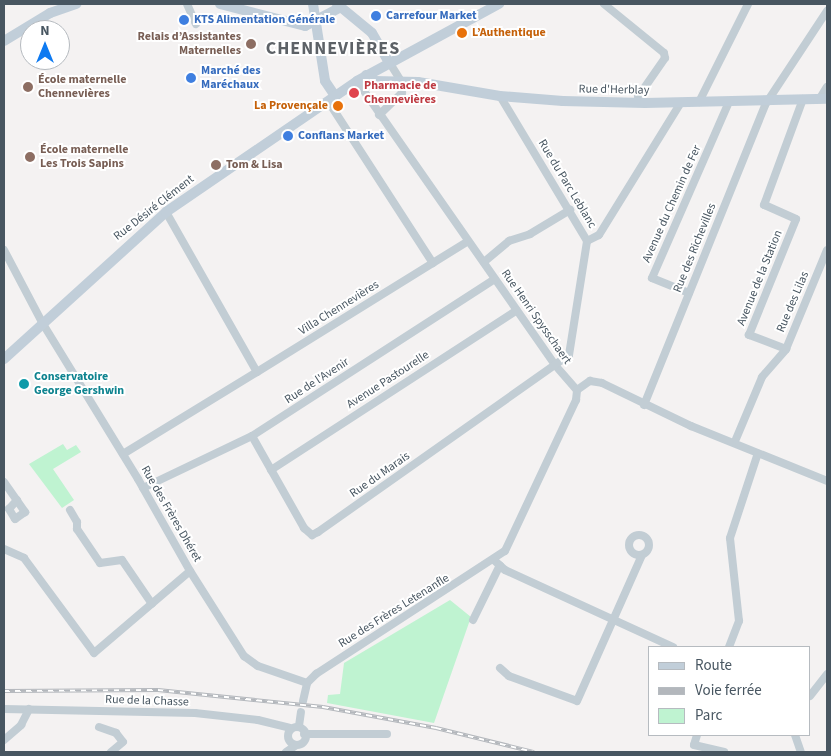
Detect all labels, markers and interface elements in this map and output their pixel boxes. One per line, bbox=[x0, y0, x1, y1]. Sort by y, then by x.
place label: Carrefour Market bbox=[386, 9, 477, 23]
marker: Carrefour Market bbox=[370, 10, 382, 22]
place label: KTS Alimentation Générale bbox=[194, 13, 335, 27]
marker: KTS Alimentation Générale bbox=[178, 14, 190, 26]
north arrow bbox=[20, 20, 70, 70]
text: N bbox=[40, 21, 50, 41]
place label: L’Authentique bbox=[472, 26, 546, 40]
marker: L’Authentique bbox=[456, 27, 468, 39]
place label: Relais d’Assistantes Maternelles bbox=[138, 30, 241, 58]
marker: Relais d’Assistantes Maternelles bbox=[245, 38, 257, 50]
district label: CHENNEVIÈRES bbox=[264, 38, 402, 60]
place label: Marché des Maréchaux bbox=[201, 64, 261, 92]
marker: Marché des Maréchaux bbox=[185, 72, 197, 84]
place label: École maternelle Chennevières bbox=[38, 73, 126, 101]
place label: Pharmacie de Chennevières bbox=[364, 79, 436, 107]
marker: École maternelle Chennevières bbox=[22, 81, 34, 93]
street label: Rue d'Herblay bbox=[579, 82, 649, 98]
marker: Pharmacie de Chennevières bbox=[348, 87, 360, 99]
place label: La Provençale bbox=[254, 99, 328, 113]
marker: La Provençale bbox=[332, 100, 344, 112]
place label: Conflans Market bbox=[298, 129, 384, 143]
marker: Conflans Market bbox=[282, 130, 294, 142]
street label: Rue du Parc Leblanc bbox=[535, 137, 599, 231]
place label: École maternelle Les Trois Sapins bbox=[40, 143, 128, 171]
street label: Avenue du Chemin de Fer bbox=[640, 143, 704, 265]
marker: École maternelle Les Trois Sapins bbox=[24, 151, 36, 163]
place label: Tom & Lisa bbox=[226, 158, 283, 172]
marker: Tom & Lisa bbox=[210, 159, 222, 171]
street label: Rue Désiré Clément bbox=[111, 172, 197, 244]
street label: Rue des Richevilles bbox=[670, 201, 720, 295]
street label: Avenue de la Station bbox=[734, 228, 786, 328]
street label: Rue Henri Spysschaert bbox=[498, 267, 574, 367]
street label: Rue des Lilas bbox=[774, 269, 812, 335]
street label: Villa Chennevières bbox=[296, 278, 382, 338]
street label: Avenue Pastourelle bbox=[344, 348, 432, 412]
street label: Rue de l'Avenir bbox=[282, 355, 352, 407]
place label: Conservatoire George Gershwin bbox=[34, 370, 124, 398]
marker: Conservatoire George Gershwin bbox=[18, 378, 30, 390]
street label: Rue du Marais bbox=[347, 449, 413, 501]
street label: Rue des Frères Dhéret bbox=[138, 463, 204, 565]
street label: Rue des Frères Letenanfle bbox=[336, 571, 452, 651]
legend bbox=[648, 646, 811, 736]
text: Route bbox=[695, 655, 732, 676]
text: Voie ferrée bbox=[695, 680, 762, 701]
street label: Rue de la Chasse bbox=[105, 692, 189, 710]
text: Parc bbox=[695, 705, 722, 726]

